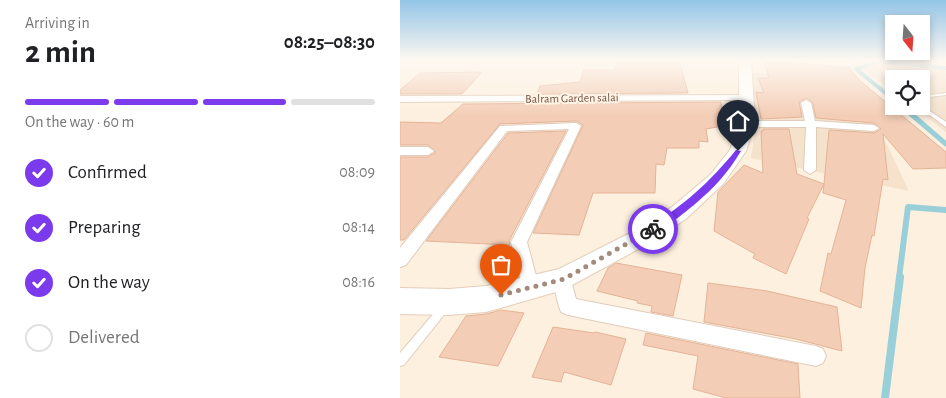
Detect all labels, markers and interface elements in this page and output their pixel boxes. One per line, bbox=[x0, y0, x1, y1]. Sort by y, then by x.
text: Arriving in bbox=[25, 15, 90, 31]
north arrow bbox=[885, 15, 930, 60]
map controls bbox=[885, 15, 930, 115]
text: 08:25–08:30 bbox=[284, 33, 375, 52]
text: 2 min bbox=[25, 36, 96, 68]
button: locate bbox=[885, 70, 930, 115]
street label: Balram Garden salai bbox=[525, 91, 619, 105]
pin bbox=[717, 100, 759, 151]
icon: home bbox=[724, 107, 752, 135]
text: On the way · 60 m bbox=[25, 114, 134, 130]
icon: check bbox=[25, 159, 53, 187]
text: Confirmed bbox=[68, 163, 147, 182]
text: 08:09 bbox=[339, 164, 375, 180]
courier bbox=[628, 204, 678, 254]
icon: check bbox=[25, 214, 53, 242]
icon: bike bbox=[639, 215, 667, 243]
text: Preparing bbox=[68, 218, 141, 237]
text: 08:14 bbox=[342, 219, 375, 235]
pin bbox=[480, 244, 522, 295]
icon: bag bbox=[487, 251, 515, 279]
icon: check bbox=[25, 269, 53, 297]
text: On the way bbox=[68, 273, 150, 292]
text: 08:16 bbox=[342, 274, 375, 290]
text: Delivered bbox=[68, 328, 140, 347]

